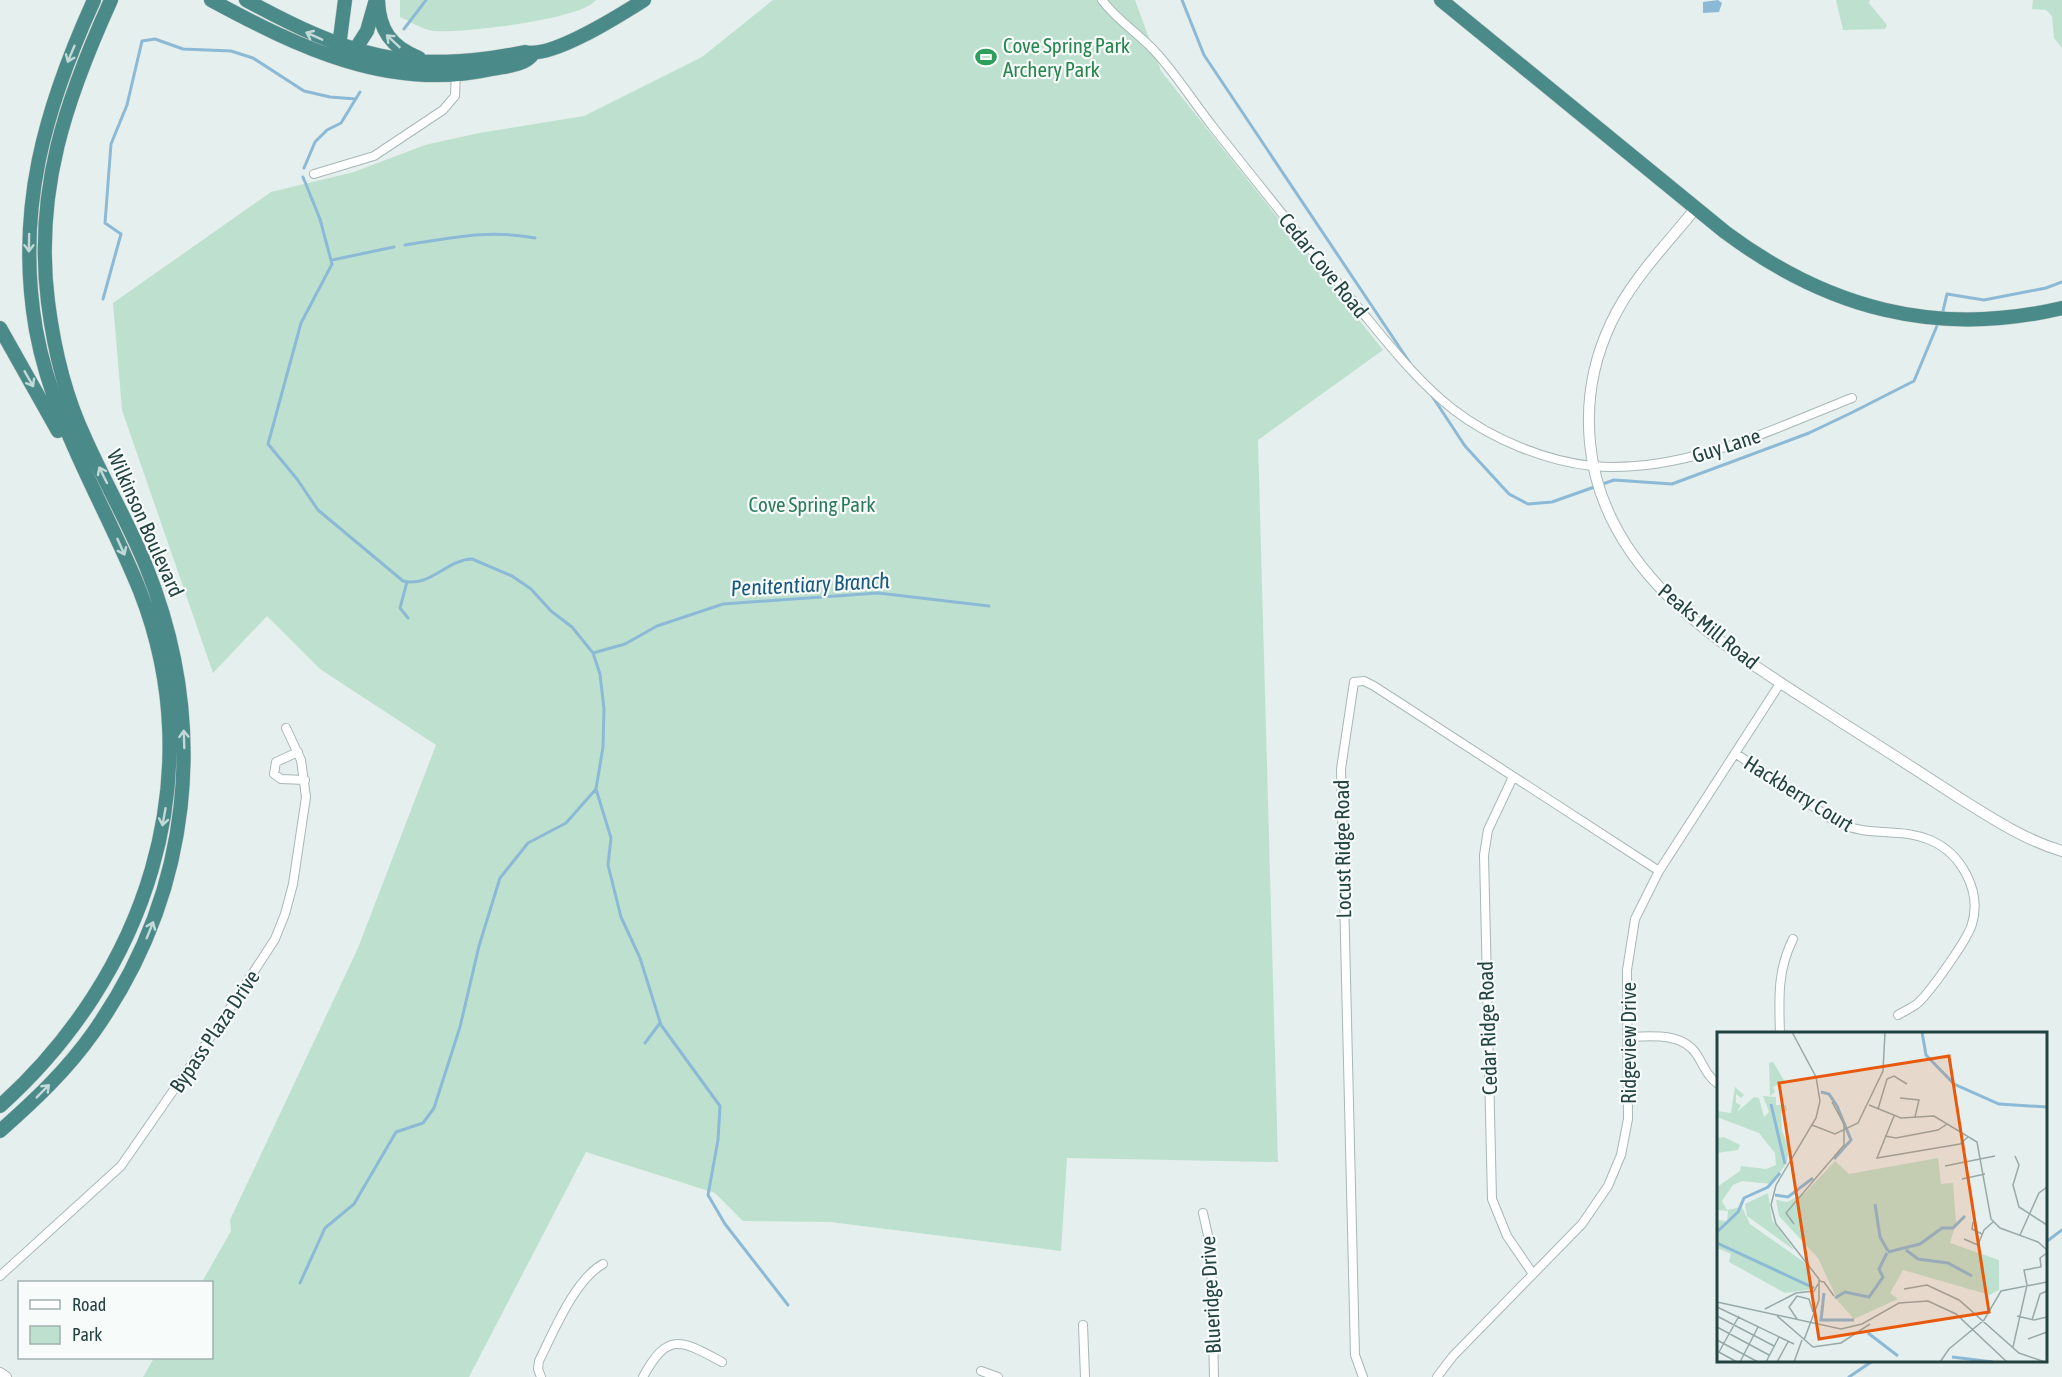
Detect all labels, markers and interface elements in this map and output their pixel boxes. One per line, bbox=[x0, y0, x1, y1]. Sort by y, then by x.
one-way arrow bbox=[306, 30, 324, 41]
place label: Cove Spring Park Archery Park bbox=[1003, 33, 1130, 81]
one-way arrow bbox=[385, 34, 400, 48]
one-way arrow bbox=[65, 44, 76, 62]
sports icon: Cove Spring Park Archery Park bbox=[974, 45, 998, 69]
street label: Cedar Cove Road bbox=[1274, 208, 1374, 322]
one-way arrow bbox=[24, 232, 35, 252]
one-way arrow bbox=[23, 370, 35, 387]
street label: Guy Lane bbox=[1689, 423, 1763, 467]
street label: Wilkinson Boulevard bbox=[103, 446, 189, 600]
one-way arrow bbox=[97, 467, 109, 484]
park label: Cove Spring Park bbox=[749, 492, 875, 516]
one-way arrow bbox=[115, 537, 127, 555]
water label: Penitentiary Branch bbox=[730, 567, 891, 601]
street label: Peaks Mill Road bbox=[1654, 578, 1764, 674]
one-way arrow bbox=[178, 730, 190, 750]
street label: Hackberry Court bbox=[1740, 750, 1858, 836]
street label: Locust Ridge Road bbox=[1329, 779, 1355, 919]
one-way arrow bbox=[158, 807, 169, 827]
one-way arrow bbox=[145, 921, 156, 939]
street label: Cedar Ridge Road bbox=[1473, 961, 1501, 1095]
street label: Bypass Plaza Drive bbox=[164, 965, 264, 1097]
street label: Ridgeview Drive bbox=[1616, 982, 1640, 1104]
inset map bbox=[1717, 1032, 2047, 1362]
one-way arrow bbox=[35, 1084, 50, 1098]
street label: Blueridge Drive bbox=[1195, 1235, 1225, 1355]
legend bbox=[18, 1281, 213, 1359]
text: Road bbox=[72, 1294, 106, 1315]
text: Park bbox=[72, 1324, 102, 1345]

